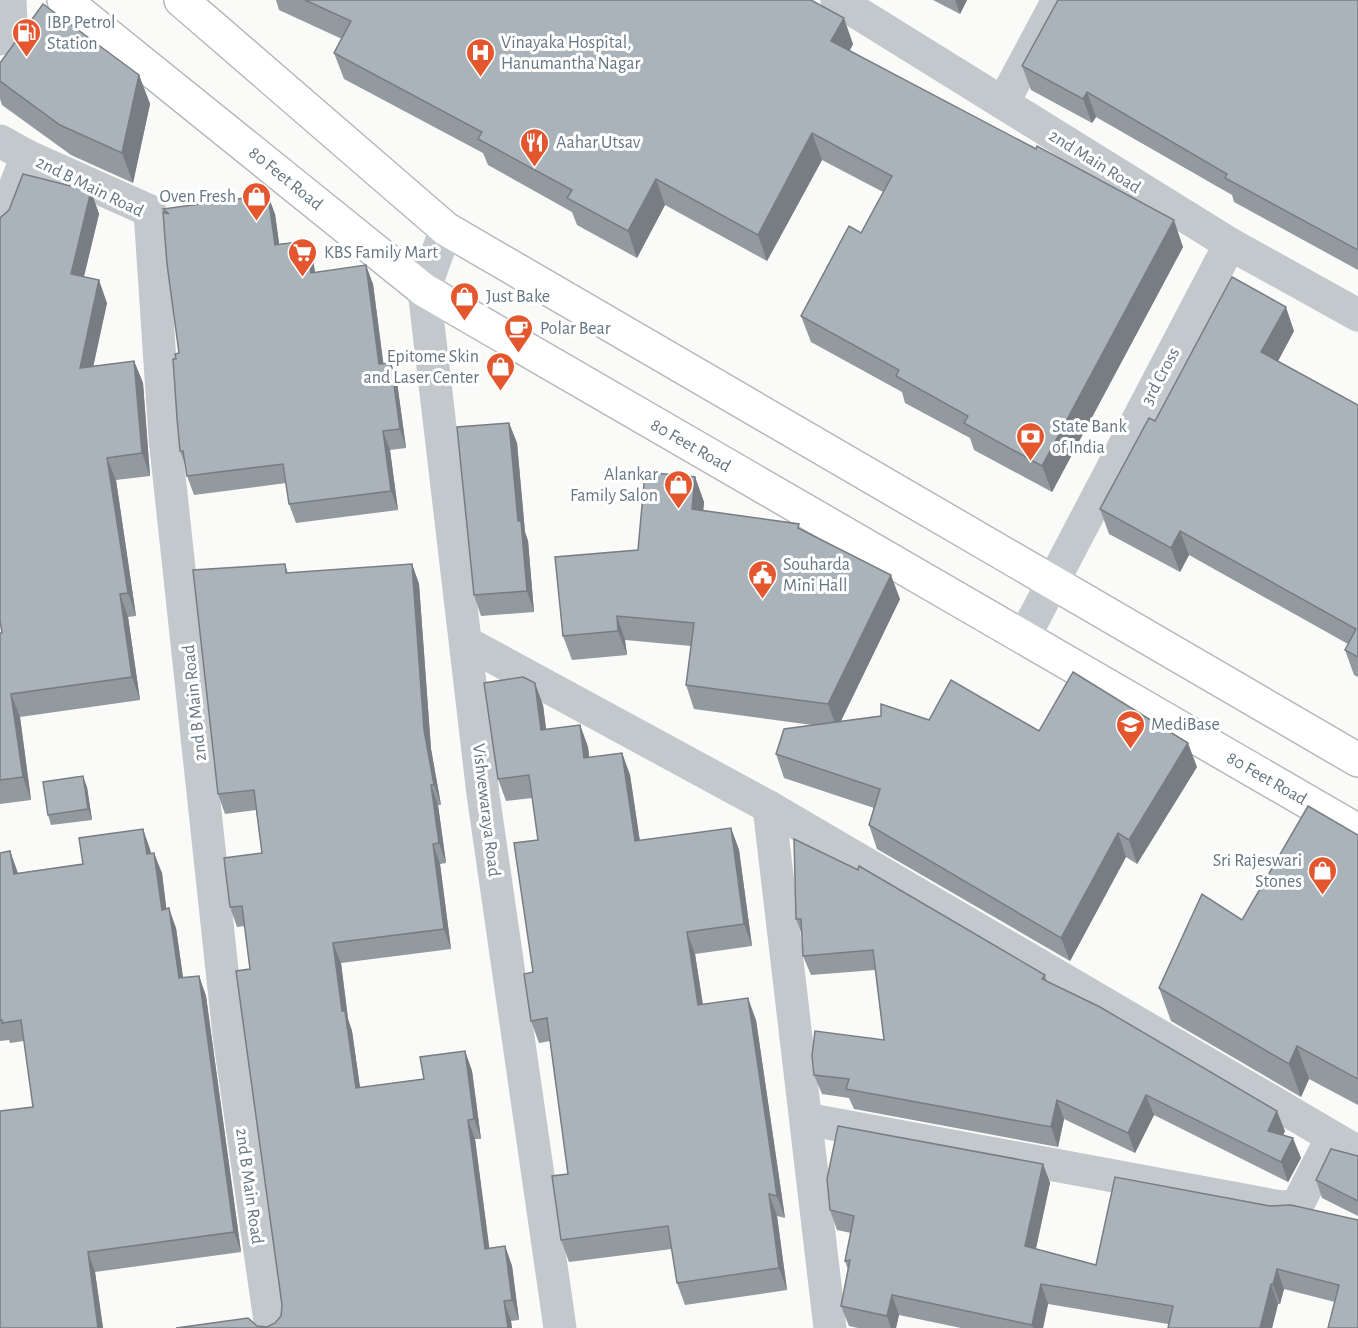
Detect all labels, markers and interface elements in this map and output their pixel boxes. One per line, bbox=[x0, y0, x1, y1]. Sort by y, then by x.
place label: IBP Petrol Station bbox=[47, 14, 116, 53]
fuel station icon: IBP Petrol Station bbox=[10, 16, 42, 58]
place label: Vinayaka Hospital, Hanumantha Nagar bbox=[501, 34, 641, 73]
hospital icon: Vinayaka Hospital, Hanumantha Nagar bbox=[464, 36, 496, 78]
restaurant icon: Aahar Utsav bbox=[519, 126, 551, 168]
street label: 2nd Main Road bbox=[1045, 127, 1144, 197]
place label: Aahar Utsav bbox=[556, 134, 641, 152]
street label: 80 Feet Road bbox=[245, 144, 326, 214]
street label: 2nd B Main Road bbox=[33, 153, 146, 221]
shop icon: Oven Fresh bbox=[241, 180, 273, 222]
place label: Oven Fresh bbox=[159, 188, 236, 206]
supermarket icon: KBS Family Mart bbox=[287, 236, 319, 278]
place label: KBS Family Mart bbox=[324, 244, 438, 262]
shop icon: Just Bake bbox=[449, 280, 481, 322]
place label: Just Bake bbox=[486, 288, 550, 306]
cafe icon: Polar Bear bbox=[503, 312, 535, 354]
place label: Polar Bear bbox=[540, 320, 611, 338]
street label: 3rd Cross bbox=[1138, 345, 1183, 408]
place label: Epitome Skin and Laser Center bbox=[364, 348, 479, 387]
shop icon: Epitome Skin and Laser Center bbox=[484, 350, 516, 392]
street label: 80 Feet Road bbox=[647, 416, 734, 476]
place label: State Bank of India bbox=[1052, 418, 1127, 457]
bank icon: State Bank of India bbox=[1015, 420, 1047, 462]
place label: Alankar Family Salon bbox=[570, 466, 658, 505]
shop icon: Alankar Family Salon bbox=[663, 468, 695, 510]
place label: Souharda Mini Hall bbox=[783, 556, 850, 595]
public building icon: Souharda Mini Hall bbox=[746, 558, 778, 600]
street label: 2nd B Main Road bbox=[180, 644, 210, 762]
school or university icon: MediBase bbox=[1114, 708, 1146, 750]
place label: MediBase bbox=[1151, 716, 1220, 734]
street label: Vishvewaraya Road bbox=[469, 743, 503, 878]
street label: 80 Feet Road bbox=[1223, 749, 1310, 809]
place label: Sri Rajeswari Stones bbox=[1213, 852, 1302, 891]
shop icon: Sri Rajeswari Stones bbox=[1307, 854, 1339, 896]
street label: 2nd B Main Road bbox=[232, 1127, 266, 1245]

